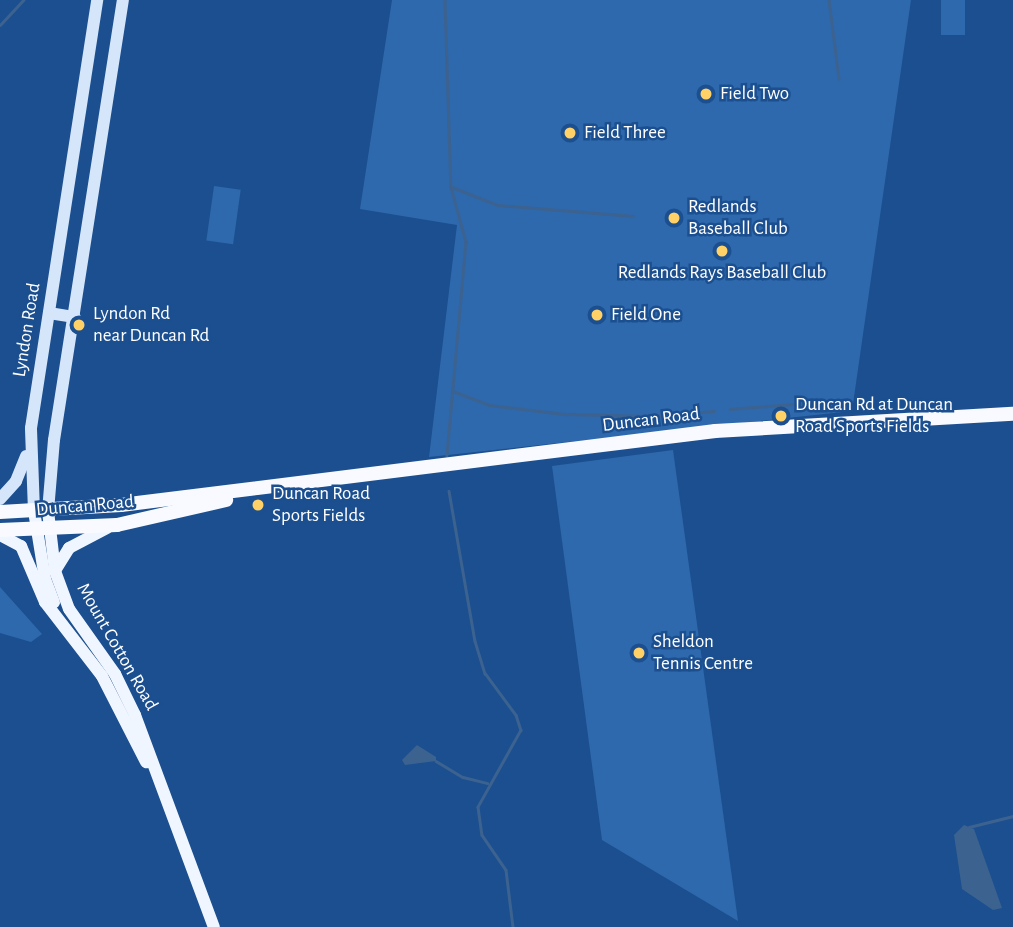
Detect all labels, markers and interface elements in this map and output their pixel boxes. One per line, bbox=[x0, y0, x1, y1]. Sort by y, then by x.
place label: Field Two bbox=[720, 83, 789, 105]
marker: Field Two bbox=[698, 86, 714, 102]
place label: Field Three bbox=[584, 122, 666, 144]
marker: Field Three bbox=[562, 125, 578, 141]
place label: Redlands Baseball Club bbox=[688, 196, 788, 240]
marker: Redlands Baseball Club bbox=[666, 210, 682, 226]
marker: Redlands Rays Baseball Club bbox=[714, 243, 730, 259]
place label: Redlands Rays Baseball Club bbox=[618, 262, 826, 284]
street label: Lyndon Road bbox=[8, 281, 46, 379]
place label: Lyndon Rd near Duncan Rd bbox=[93, 303, 209, 347]
place label: Field One bbox=[611, 304, 681, 326]
marker: Field One bbox=[589, 307, 605, 323]
marker: Lyndon Rd near Duncan Rd bbox=[71, 317, 87, 333]
place label: Duncan Rd at Duncan Road Sports Fields bbox=[795, 394, 953, 438]
street label: Duncan Road bbox=[601, 403, 701, 437]
marker: Duncan Rd at Duncan Road Sports Fields bbox=[773, 408, 789, 424]
place label: Duncan Road Sports Fields bbox=[272, 483, 370, 527]
street label: Duncan Road bbox=[35, 490, 135, 522]
marker: Duncan Road Sports Fields bbox=[250, 497, 266, 513]
street label: Mount Cotton Road bbox=[71, 579, 163, 715]
place label: Sheldon Tennis Centre bbox=[653, 631, 753, 675]
marker: Sheldon Tennis Centre bbox=[631, 645, 647, 661]

